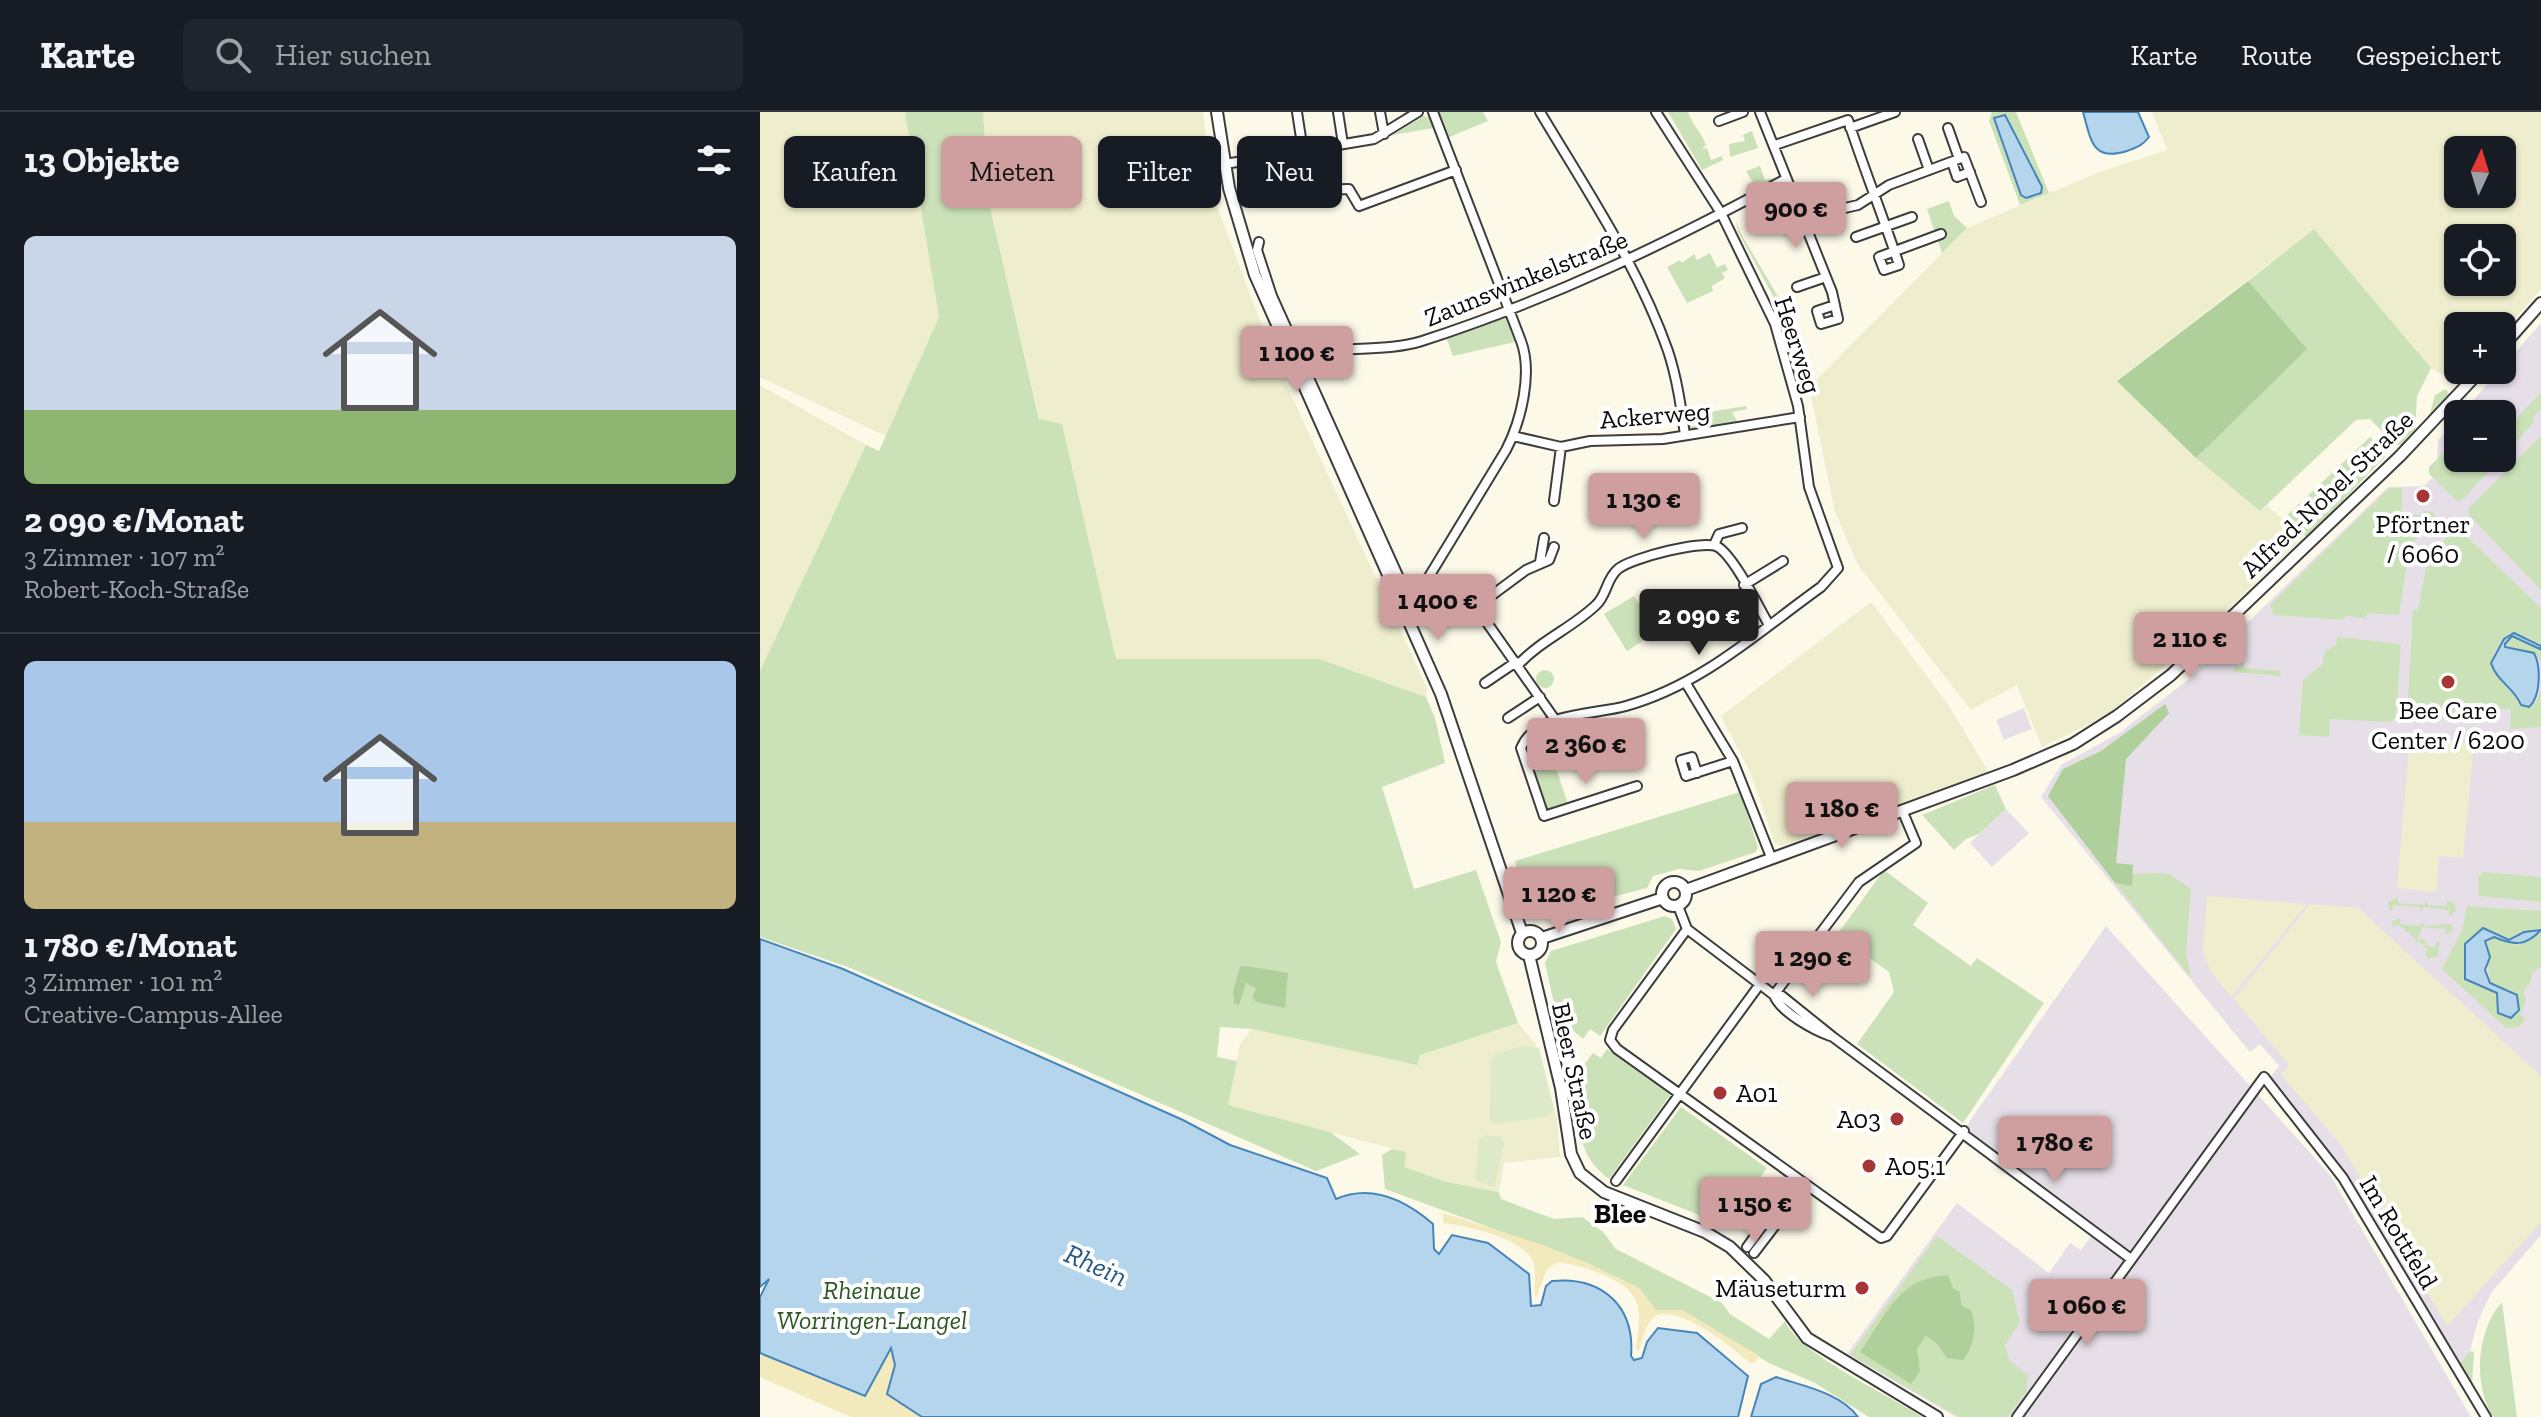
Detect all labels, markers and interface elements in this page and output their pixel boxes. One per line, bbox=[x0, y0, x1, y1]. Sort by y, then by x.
search box bbox=[183, 19, 743, 91]
text: Karte bbox=[40, 32, 135, 78]
icon: search bbox=[211, 33, 255, 77]
text: Hier suchen bbox=[275, 37, 431, 73]
text: Karte bbox=[2131, 39, 2197, 72]
text: Route bbox=[2241, 39, 2312, 72]
text: Gespeichert bbox=[2356, 39, 2501, 72]
chip: Kaufen bbox=[784, 136, 925, 208]
chip: Mieten bbox=[941, 136, 1082, 208]
chip: Filter bbox=[1098, 136, 1221, 208]
chip: Neu bbox=[1237, 136, 1342, 208]
north arrow bbox=[2444, 136, 2516, 208]
map controls bbox=[2444, 136, 2516, 472]
icon: filters bbox=[692, 138, 736, 182]
text: 13 Objekte bbox=[24, 140, 179, 181]
pin: 900 € bbox=[1740, 182, 1852, 250]
text: 900 € bbox=[1764, 192, 1828, 224]
street label: Zaunswinkelstraße bbox=[1420, 223, 1632, 333]
button: locate bbox=[2444, 224, 2516, 296]
icon: home bbox=[308, 288, 452, 432]
street label: Heerweg bbox=[1767, 292, 1829, 398]
button: + bbox=[2444, 312, 2516, 384]
pin: 1 100 € bbox=[1223, 326, 1371, 394]
text: 1 100 € bbox=[1259, 336, 1335, 368]
street label: Ackerweg bbox=[1598, 394, 1712, 436]
button: − bbox=[2444, 400, 2516, 472]
street label: Alfred-Nobel-Straße bbox=[2234, 404, 2420, 584]
pin: 1 130 € bbox=[1570, 473, 1718, 541]
text: 1 130 € bbox=[1607, 483, 1681, 515]
marker: Pförtner / 6060 bbox=[2414, 487, 2432, 505]
text: 2 090 €/Monat bbox=[24, 500, 244, 541]
place label: Pförtner / 6060 bbox=[2376, 508, 2470, 570]
text: 3 Zimmer · 107 m² bbox=[24, 541, 225, 573]
text: Robert-Koch-Straße bbox=[24, 573, 249, 605]
pin: 1 400 € bbox=[1364, 574, 1512, 642]
text: 1 400 € bbox=[1398, 584, 1478, 616]
pin: 2 090 € bbox=[1625, 589, 1773, 657]
text: 2 090 € bbox=[1658, 599, 1740, 631]
pin: 2 110 € bbox=[2116, 612, 2264, 680]
text: 2 110 € bbox=[2152, 622, 2228, 654]
marker: Bee Care Center / 6200 bbox=[2439, 673, 2457, 691]
place label: Bee Care Center / 6200 bbox=[2371, 694, 2525, 756]
icon: home bbox=[308, 713, 452, 857]
pin: 2 360 € bbox=[1512, 718, 1660, 786]
text: 2 360 € bbox=[1545, 728, 1627, 760]
pin: 1 180 € bbox=[1768, 782, 1916, 850]
text: 1 180 € bbox=[1804, 792, 1880, 824]
pin: 1 120 € bbox=[1485, 867, 1633, 935]
text: 1 120 € bbox=[1521, 877, 1597, 909]
text: 1 780 €/Monat bbox=[24, 925, 237, 966]
pin: 1 290 € bbox=[1739, 931, 1887, 999]
text: 1 290 € bbox=[1774, 941, 1852, 973]
text: 3 Zimmer · 101 m² bbox=[24, 966, 222, 998]
text: Creative-Campus-Allee bbox=[24, 998, 283, 1030]
street label: Bleer Straße bbox=[1545, 999, 1605, 1143]
place label: A01 bbox=[1736, 1077, 1778, 1109]
marker: A01 bbox=[1711, 1084, 1729, 1102]
place label: A03 bbox=[1837, 1103, 1881, 1135]
marker: A03 bbox=[1888, 1110, 1906, 1128]
pin: 1 780 € bbox=[1981, 1116, 2129, 1184]
text: 1 780 € bbox=[2016, 1126, 2094, 1158]
place label: A05.1 bbox=[1885, 1150, 1945, 1182]
marker: A05.1 bbox=[1860, 1157, 1878, 1175]
street label: Im Rottfeld bbox=[2353, 1169, 2445, 1295]
pin: 1 150 € bbox=[1681, 1177, 1829, 1245]
text: 1 150 € bbox=[1718, 1187, 1792, 1219]
district label: Blee bbox=[1594, 1197, 1646, 1230]
water label: Rhein bbox=[1060, 1237, 1132, 1293]
place label: Mäuseturm bbox=[1715, 1272, 1847, 1304]
park label: Rheinaue Worringen-Langel bbox=[777, 1274, 967, 1336]
marker: Mäuseturm bbox=[1853, 1279, 1871, 1297]
pin: 1 060 € bbox=[2013, 1279, 2161, 1347]
text: 1 060 € bbox=[2047, 1289, 2127, 1321]

